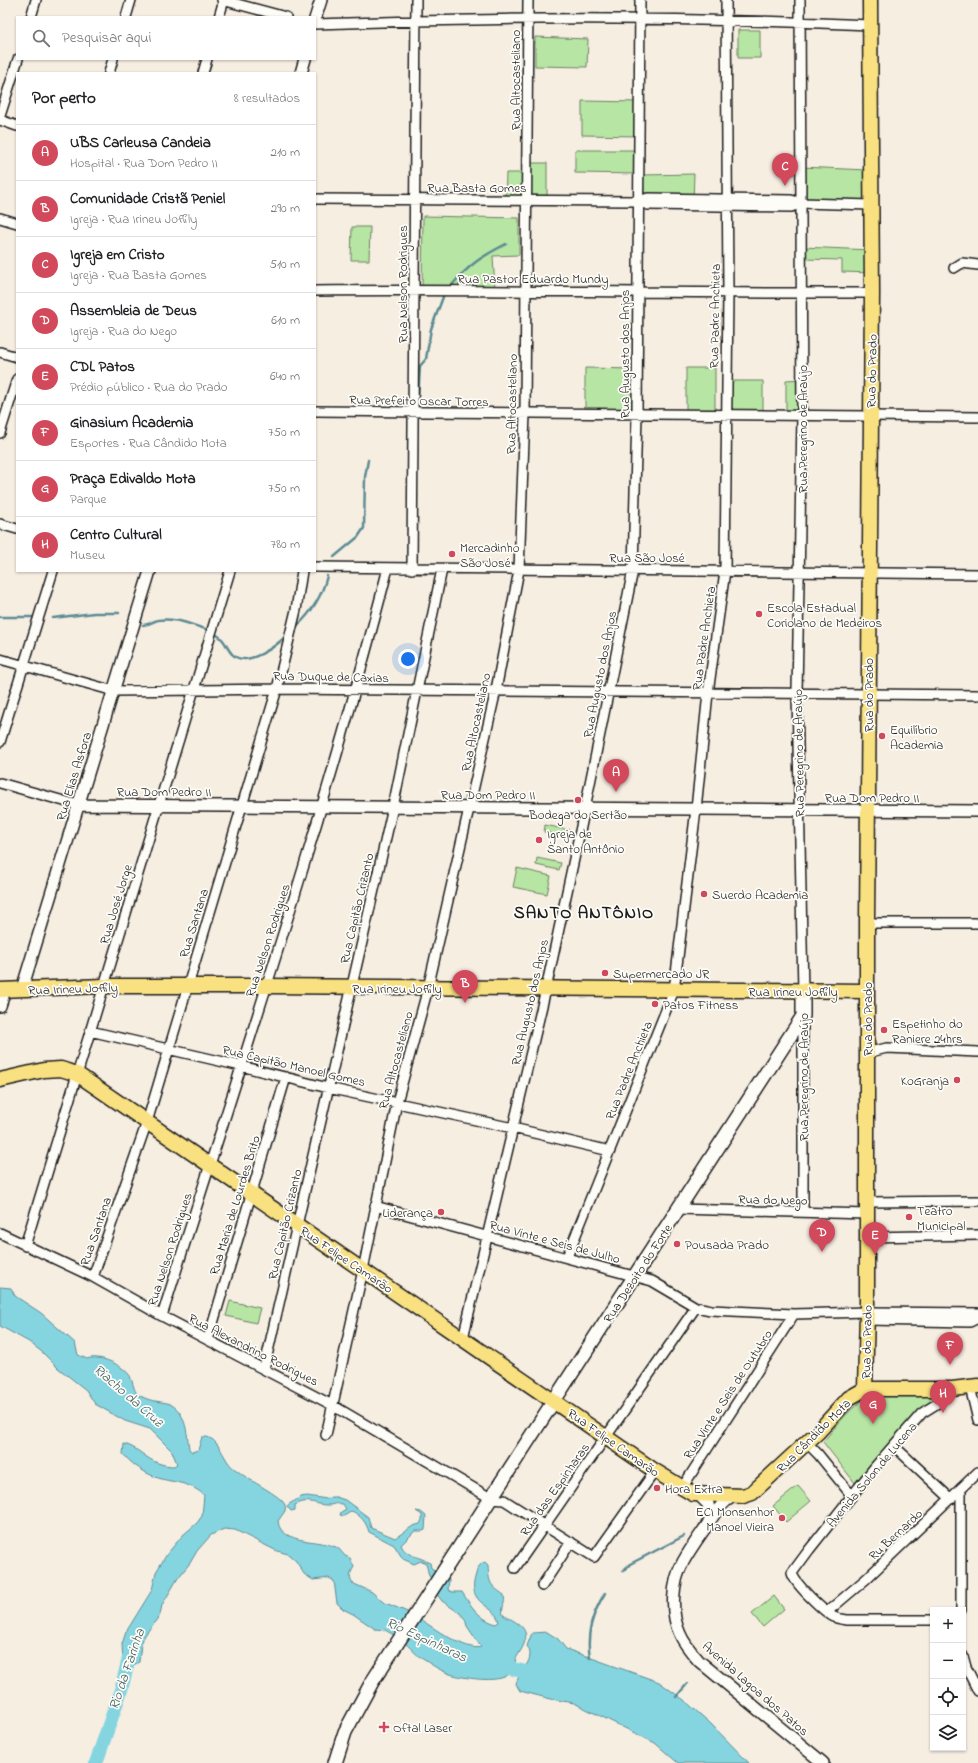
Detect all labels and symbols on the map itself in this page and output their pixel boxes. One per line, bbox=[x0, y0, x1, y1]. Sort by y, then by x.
street label: Rua Altocasteliano bbox=[507, 30, 526, 130]
pin: C bbox=[772, 153, 798, 186]
street label: Rua Basta Gomes bbox=[427, 179, 527, 198]
street label: Rua Nelson Rodrigues bbox=[394, 225, 414, 343]
street label: Rua Padre Anchieta bbox=[705, 263, 726, 369]
street label: Rua Pastor Eduardo Mundy bbox=[458, 270, 608, 290]
street label: Rua Augusto dos Anjos bbox=[616, 289, 636, 418]
street label: Rua do Prado bbox=[862, 334, 883, 408]
street label: Rua Altocasteliano bbox=[502, 353, 523, 454]
street label: Rua Peregrino de Araújo bbox=[794, 365, 814, 493]
street label: Rua Prefeito Oscar Torres bbox=[349, 391, 489, 412]
place label: Mercadinho São José bbox=[460, 539, 520, 573]
marker: Mercadinho São José bbox=[447, 549, 457, 559]
street label: Rua São José bbox=[609, 549, 685, 568]
street label: Rua Padre Anchieta bbox=[688, 585, 721, 691]
place label: Escola Estadual Coriolano de Medeiros bbox=[767, 599, 883, 633]
street label: Rua Augusto dos Anjos bbox=[579, 609, 623, 740]
marker: Escola Estadual Coriolano de Medeiros bbox=[754, 609, 764, 619]
your location bbox=[398, 649, 418, 669]
street label: Rua do Prado bbox=[860, 658, 879, 732]
street label: Rua Duque de Caxias bbox=[273, 667, 390, 688]
street label: Rua Altocasteliano bbox=[457, 671, 496, 773]
street label: Rua Peregrino de Araújo bbox=[789, 689, 811, 817]
place label: Equilíbrio Academia bbox=[890, 721, 943, 755]
street label: Rua Elias Asfora bbox=[52, 730, 97, 823]
marker: Equilíbrio Academia bbox=[877, 731, 887, 741]
pin: A bbox=[603, 759, 629, 792]
street label: Rua Dom Pedro II bbox=[117, 783, 211, 802]
street label: Rua Dom Pedro II bbox=[441, 786, 535, 805]
street label: Rua Dom Pedro II bbox=[825, 789, 919, 808]
marker: Bodega do Sertão bbox=[573, 795, 583, 805]
place label: Bodega do Sertão bbox=[528, 806, 627, 826]
place label: Igreja de Santo Antônio bbox=[547, 825, 624, 859]
marker: Igreja de Santo Antônio bbox=[534, 835, 544, 845]
street label: Rua Capitão Crizanto bbox=[336, 851, 379, 965]
street label: Rua José Jorge bbox=[95, 862, 139, 947]
street label: Rua Nelson Rodrigues bbox=[241, 881, 297, 1000]
street label: Rua Santana bbox=[175, 886, 214, 960]
place label: Suerdo Academia bbox=[712, 886, 808, 905]
marker: Suerdo Academia bbox=[699, 889, 709, 899]
district label: SANTO ANTÔNIO bbox=[514, 901, 654, 926]
street label: Rua Augusto dos Anjos bbox=[507, 937, 555, 1067]
place label: Supermercado JR bbox=[613, 965, 710, 984]
marker: Supermercado JR bbox=[600, 968, 610, 978]
pin: B bbox=[452, 970, 478, 1003]
street label: Rua Irineu Joffily bbox=[28, 978, 118, 1002]
street label: Rua Irineu Joffily bbox=[352, 980, 442, 1000]
street label: Rua do Prado bbox=[859, 982, 878, 1056]
street label: Rua Irineu Joffily bbox=[748, 983, 838, 1003]
place label: Patos Fitness bbox=[663, 996, 739, 1015]
marker: Patos Fitness bbox=[650, 999, 660, 1009]
street label: Rua Altocasteliano bbox=[374, 1009, 419, 1111]
street label: Rua Peregrino de Araújo bbox=[795, 1013, 815, 1141]
place label: Espetinho do Raniere 24hrs bbox=[892, 1015, 963, 1049]
street label: Rua Padre Anchieta bbox=[601, 1018, 658, 1123]
marker: Espetinho do Raniere 24hrs bbox=[879, 1025, 889, 1035]
street label: Rua Capitão Manoel Gomes bbox=[220, 1041, 367, 1092]
place label: KoGranja bbox=[901, 1072, 949, 1091]
marker: KoGranja bbox=[952, 1075, 962, 1085]
street label: Rua Maria de Lourdes Brito bbox=[205, 1133, 266, 1278]
street label: Rua Capitão Crizanto bbox=[264, 1167, 307, 1281]
street label: Rua Nelson Rodrigues bbox=[143, 1190, 199, 1309]
street label: Rua do Nego bbox=[738, 1190, 808, 1212]
street label: Rua Santana bbox=[76, 1195, 117, 1268]
place label: Teatro Municipal bbox=[917, 1202, 965, 1236]
place label: Liderança bbox=[382, 1204, 433, 1223]
marker: Liderança bbox=[436, 1207, 446, 1217]
marker: Teatro Municipal bbox=[904, 1212, 914, 1222]
street label: Rua Vinte e Seis de Julho bbox=[487, 1216, 622, 1269]
pin: D bbox=[809, 1219, 835, 1252]
street label: Rua Dezoito do Forte bbox=[599, 1220, 678, 1327]
street label: Rua Felipe Camarão bbox=[296, 1222, 397, 1299]
pin: E bbox=[862, 1222, 888, 1255]
place label: Pousada Prado bbox=[685, 1236, 769, 1255]
marker: Pousada Prado bbox=[672, 1239, 682, 1249]
street label: Rua do Prado bbox=[857, 1305, 878, 1379]
street label: Rua Alexandrino Rodrigues bbox=[185, 1309, 322, 1392]
street label: Rua Vinte e Seis de Outubro bbox=[679, 1326, 777, 1463]
pin: F bbox=[937, 1332, 963, 1365]
water label: Riacho da Cruz bbox=[89, 1360, 168, 1433]
pin: H bbox=[930, 1380, 956, 1413]
pin: G bbox=[860, 1391, 886, 1424]
street label: Rua Cândido Mota bbox=[773, 1395, 856, 1478]
street label: Rua Felipe Camarão bbox=[563, 1404, 663, 1482]
street label: Avenida Solon de Lucena bbox=[822, 1418, 922, 1532]
street label: Rua das Espinharas bbox=[516, 1439, 595, 1540]
place label: Hora Extra bbox=[665, 1480, 723, 1499]
marker: Hora Extra bbox=[652, 1483, 662, 1493]
place label: ECI Monsenhor Manoel Vieira bbox=[696, 1503, 775, 1537]
street label: Ru Bernardo bbox=[865, 1505, 928, 1565]
marker: ECI Monsenhor Manoel Vieira bbox=[777, 1513, 787, 1523]
water label: Rio Espinharas bbox=[383, 1612, 471, 1669]
water label: Rio da Farinha bbox=[104, 1626, 151, 1713]
street label: Avenida Lagoa dos Patos bbox=[697, 1637, 813, 1742]
place label: Oftal Laser bbox=[393, 1719, 453, 1738]
marker: Oftal Laser bbox=[378, 1721, 390, 1733]

